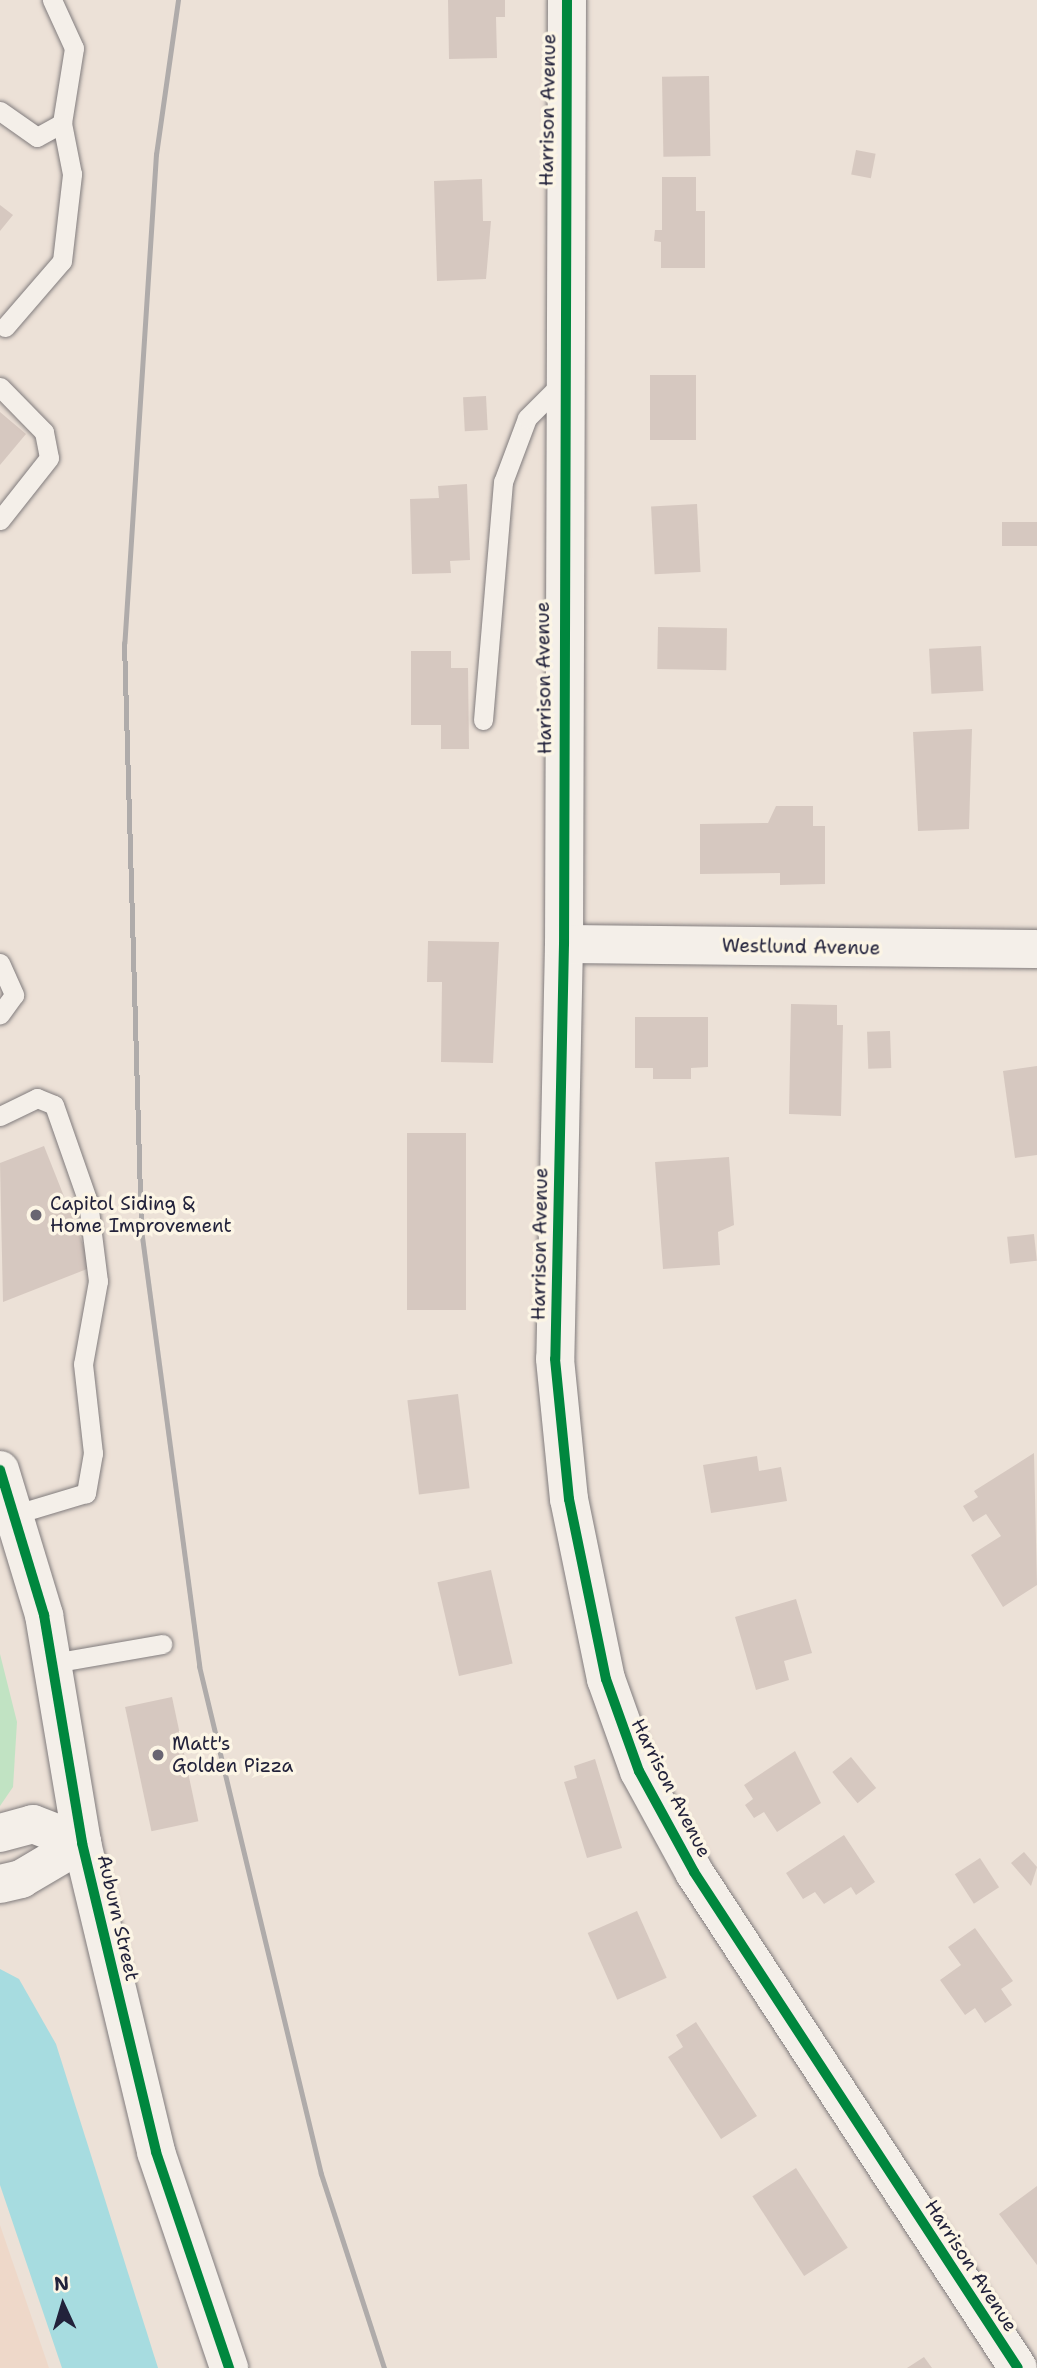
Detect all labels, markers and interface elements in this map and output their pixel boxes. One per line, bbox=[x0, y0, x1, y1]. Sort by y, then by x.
street label: Harrison Avenue bbox=[535, 33, 561, 187]
street label: Harrison Avenue bbox=[531, 601, 557, 755]
street label: Westlund Avenue bbox=[722, 934, 880, 960]
street label: Harrison Avenue bbox=[527, 1167, 553, 1321]
place label: Capitol Siding & Home Improvement bbox=[50, 1193, 232, 1237]
marker: Capitol Siding & Home Improvement bbox=[28, 1207, 44, 1223]
street label: Harrison Avenue bbox=[626, 1715, 716, 1861]
place label: Matt's Golden Pizza bbox=[172, 1733, 293, 1777]
marker: Matt's Golden Pizza bbox=[150, 1747, 166, 1763]
street label: Auburn Street bbox=[92, 1853, 144, 1983]
street label: Harrison Avenue bbox=[920, 2196, 1022, 2336]
north arrow bbox=[28, 2270, 98, 2340]
text: N bbox=[53, 2271, 70, 2297]

